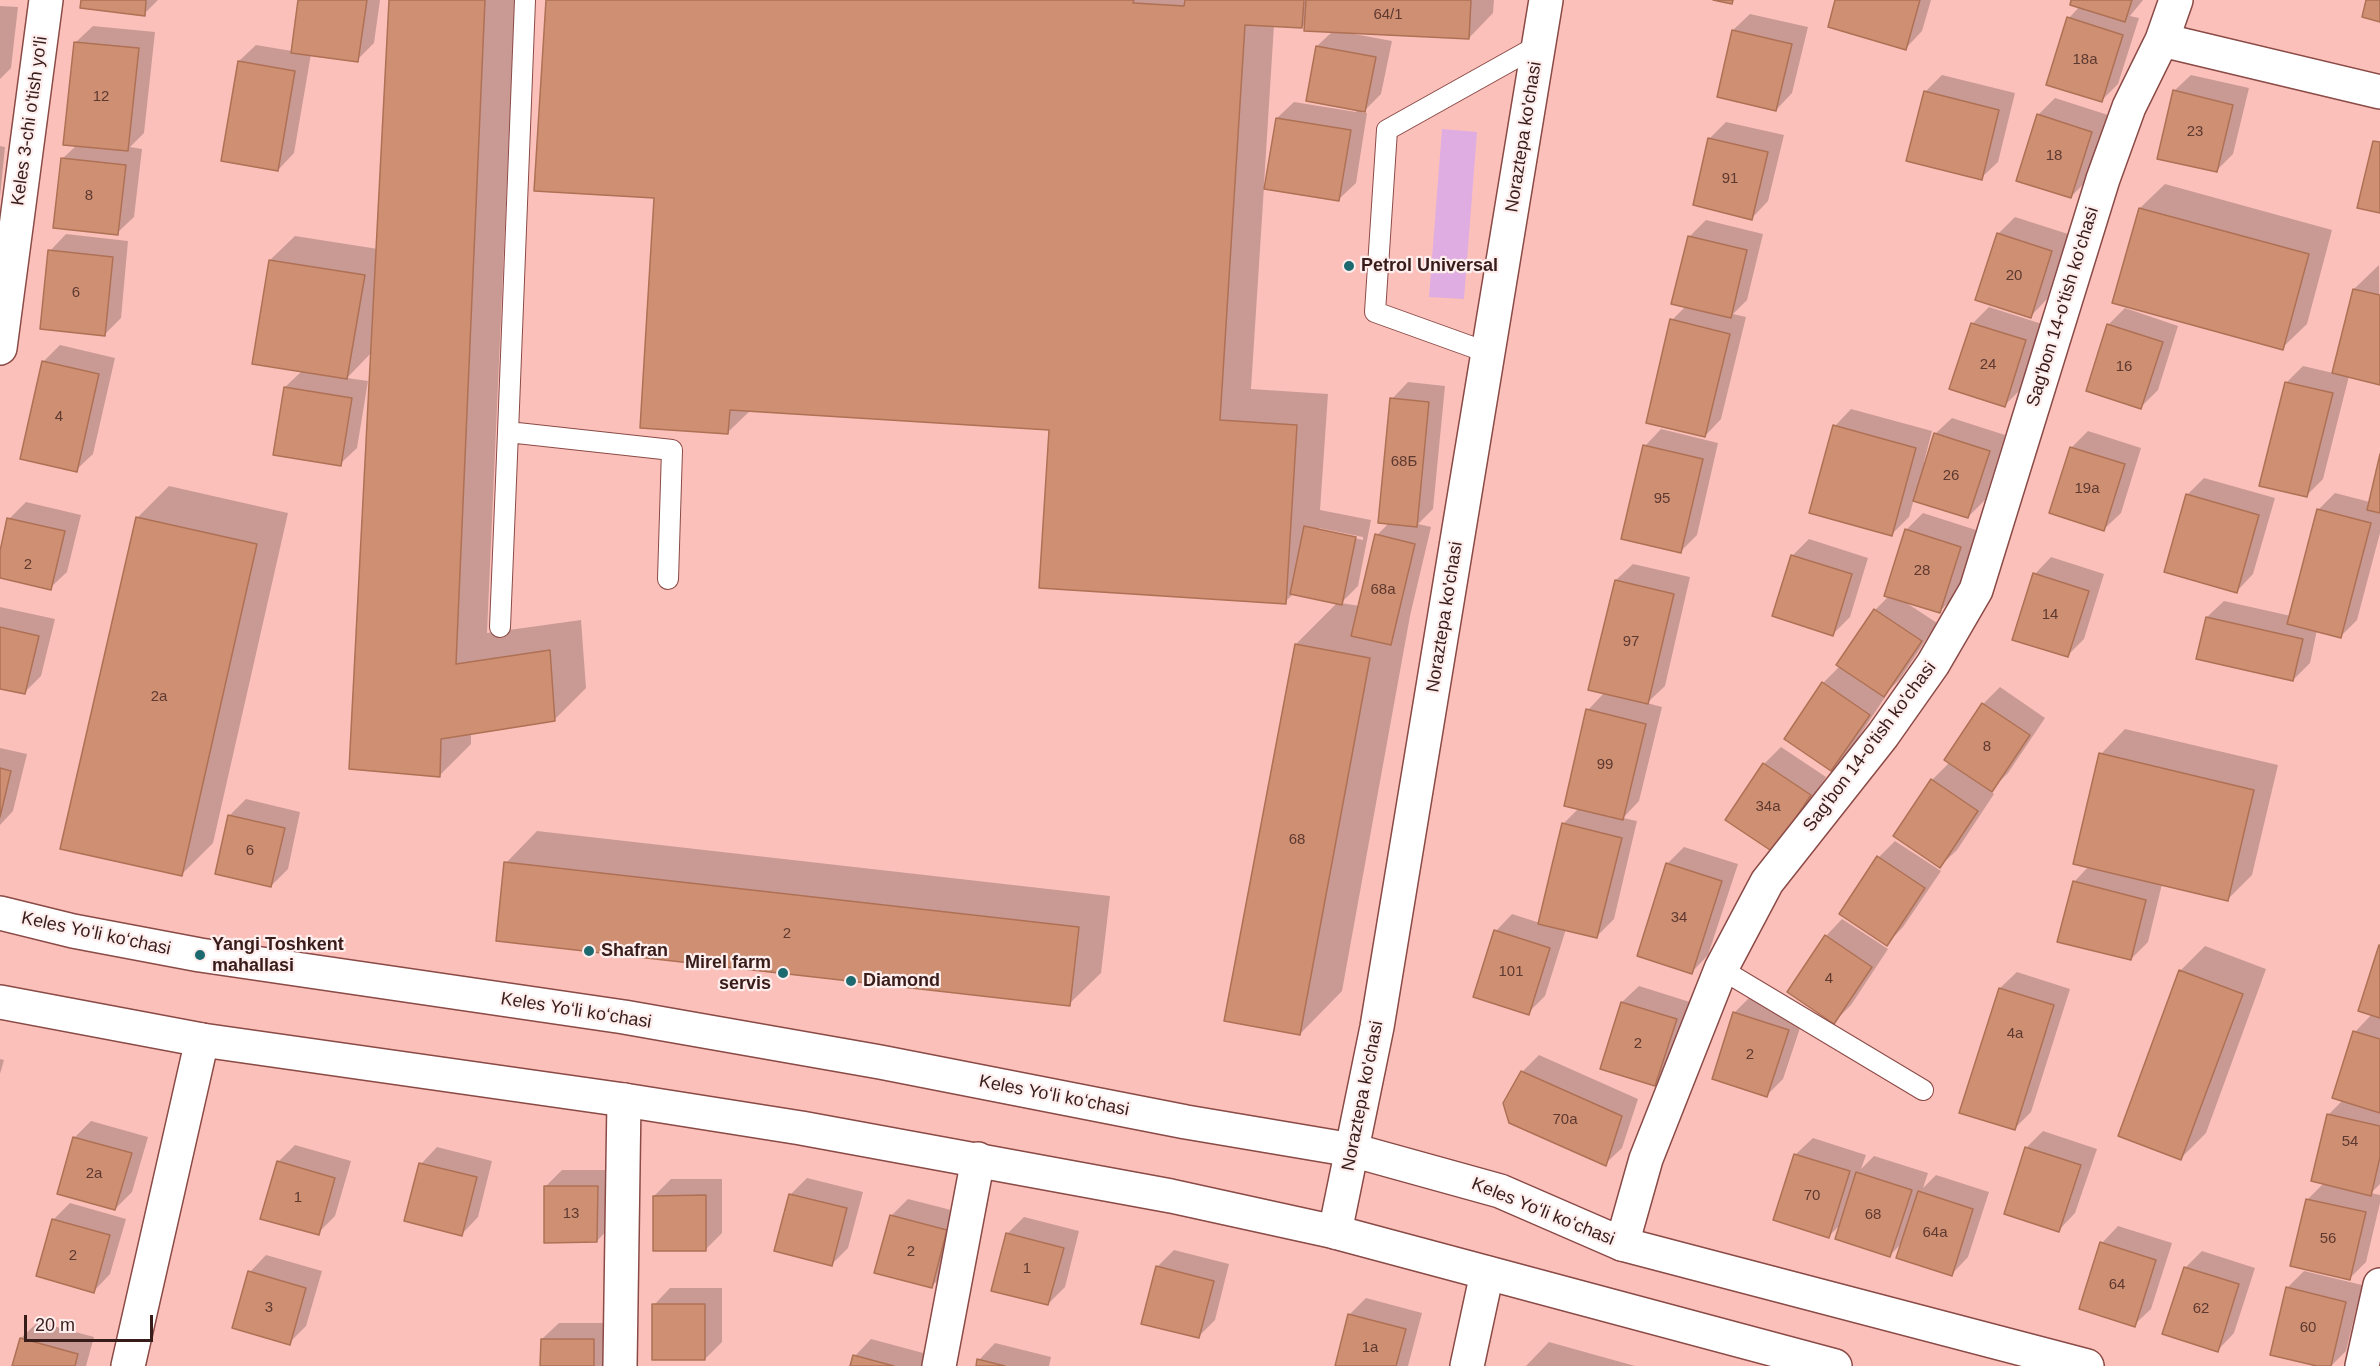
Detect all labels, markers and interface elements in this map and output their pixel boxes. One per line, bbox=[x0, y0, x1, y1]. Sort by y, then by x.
house number: 64/1 bbox=[1373, 6, 1403, 24]
street label: Keles 3-chi o'tish yo'li bbox=[7, 35, 53, 207]
house number: 18a bbox=[2072, 51, 2098, 69]
street label: Noraztepa ko'chasi bbox=[1501, 60, 1547, 214]
house number: 12 bbox=[93, 88, 109, 106]
house number: 23 bbox=[2187, 123, 2203, 141]
house number: 18 bbox=[2046, 147, 2062, 165]
house number: 91 bbox=[1722, 170, 1738, 188]
house number: 8 bbox=[85, 187, 93, 205]
street label: Sag'bon 14-o'tish ko'chasi bbox=[2022, 205, 2104, 409]
place label: Petrol Universal bbox=[1361, 255, 1498, 277]
marker: Petrol Universal bbox=[1342, 259, 1356, 273]
house number: 20 bbox=[2006, 267, 2022, 285]
house number: 6 bbox=[72, 284, 80, 302]
house number: 24 bbox=[1980, 356, 1996, 374]
house number: 16 bbox=[2116, 358, 2132, 376]
house number: 4 bbox=[55, 408, 63, 426]
house number: 68Б bbox=[1391, 453, 1417, 471]
house number: 26 bbox=[1943, 467, 1959, 485]
house number: 19a bbox=[2074, 480, 2100, 498]
house number: 95 bbox=[1654, 490, 1670, 508]
street label: Noraztepa ko'chasi bbox=[1422, 540, 1468, 694]
house number: 2 bbox=[24, 556, 32, 574]
house number: 28 bbox=[1914, 562, 1930, 580]
house number: 68а bbox=[1370, 581, 1396, 599]
house number: 14 bbox=[2042, 606, 2058, 624]
house number: 97 bbox=[1623, 633, 1639, 651]
street label: Sag'bon 14-o'tish ko'chasi bbox=[1799, 658, 1941, 836]
house number: 2a bbox=[151, 688, 167, 706]
house number: 8 bbox=[1983, 738, 1991, 756]
house number: 99 bbox=[1597, 756, 1613, 774]
house number: 34a bbox=[1755, 798, 1781, 816]
house number: 68 bbox=[1289, 831, 1305, 849]
house number: 6 bbox=[246, 842, 254, 860]
street label: Keles Yoʻli koʻchasi bbox=[19, 908, 173, 960]
house number: 34 bbox=[1671, 909, 1687, 927]
house number: 2 bbox=[783, 925, 791, 943]
place label: Yangi Toshkent mahallasi bbox=[212, 934, 344, 976]
place label: Shafran bbox=[601, 940, 668, 962]
marker: Shafran bbox=[582, 944, 596, 958]
marker: Yangi Toshkent mahallasi bbox=[193, 948, 207, 962]
place label: Mirel farm servis bbox=[685, 952, 771, 994]
house number: 101 bbox=[1498, 963, 1524, 981]
marker: Mirel farm servis bbox=[776, 966, 790, 980]
place label: Diamond bbox=[863, 970, 940, 992]
house number: 4 bbox=[1825, 970, 1833, 988]
marker: Diamond bbox=[844, 974, 858, 988]
street label: Keles Yoʻli koʻchasi bbox=[499, 988, 653, 1034]
street label: Noraztepa ko'chasi bbox=[1338, 1019, 1388, 1173]
house number: 4a bbox=[2007, 1025, 2023, 1043]
house number: 2 bbox=[1634, 1035, 1642, 1053]
house number: 2 bbox=[1746, 1046, 1754, 1064]
street label: Keles Yoʻli koʻchasi bbox=[977, 1071, 1131, 1121]
house number: 70a bbox=[1552, 1111, 1578, 1129]
house number: 54 bbox=[2342, 1133, 2358, 1151]
house number: 2a bbox=[86, 1165, 102, 1183]
street label: Keles Yoʻli koʻchasi bbox=[1468, 1173, 1618, 1251]
house number: 70 bbox=[1804, 1187, 1820, 1205]
house number: 1 bbox=[294, 1189, 302, 1207]
house number: 13 bbox=[563, 1205, 579, 1223]
house number: 68 bbox=[1865, 1206, 1881, 1224]
house number: 64a bbox=[1922, 1224, 1948, 1242]
house number: 56 bbox=[2320, 1230, 2336, 1248]
house number: 2 bbox=[907, 1243, 915, 1261]
house number: 2 bbox=[69, 1247, 77, 1265]
house number: 1 bbox=[1023, 1260, 1031, 1278]
house number: 64 bbox=[2109, 1276, 2125, 1294]
house number: 3 bbox=[265, 1299, 273, 1317]
house number: 62 bbox=[2193, 1300, 2209, 1318]
scale bar bbox=[27, 1303, 156, 1341]
text: 20 m bbox=[35, 1315, 75, 1335]
house number: 60 bbox=[2300, 1319, 2316, 1337]
house number: 1a bbox=[1362, 1339, 1378, 1357]

